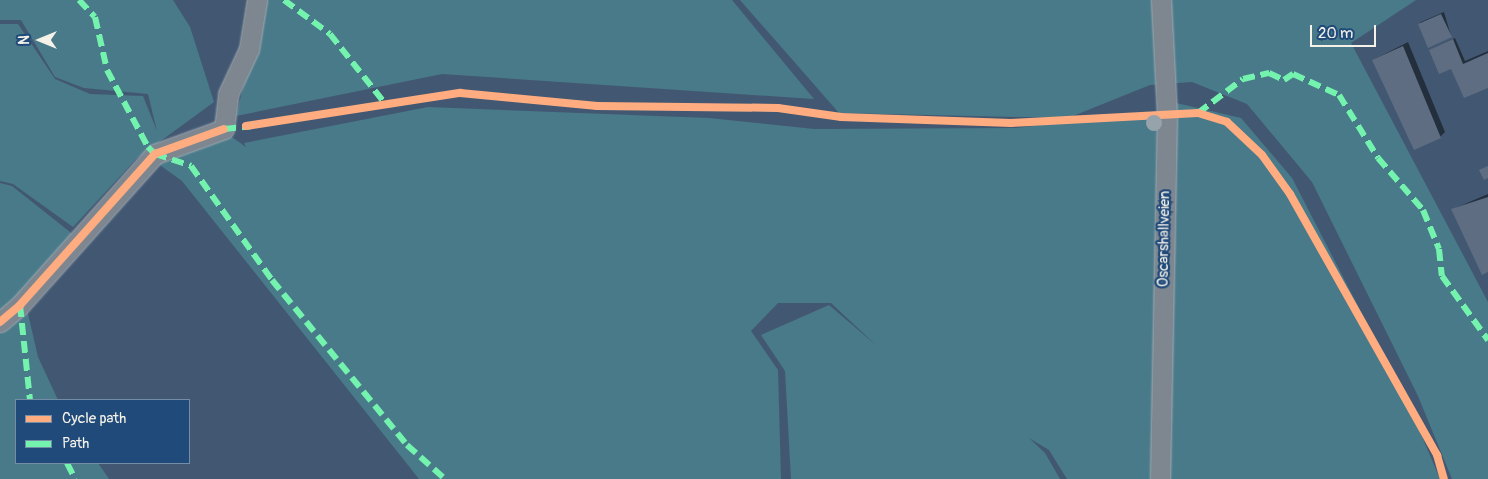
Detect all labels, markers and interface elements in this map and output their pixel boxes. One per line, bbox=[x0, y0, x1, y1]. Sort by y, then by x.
north arrow bbox=[15, 15, 65, 65]
scale bar bbox=[1313, 15, 1379, 47]
text: 20 m bbox=[1318, 24, 1353, 43]
text: N bbox=[16, 35, 33, 45]
street label: Oscarshallveien bbox=[1154, 191, 1174, 287]
legend bbox=[15, 399, 190, 464]
text: Cycle path bbox=[62, 409, 126, 428]
text: Path bbox=[62, 434, 89, 453]

